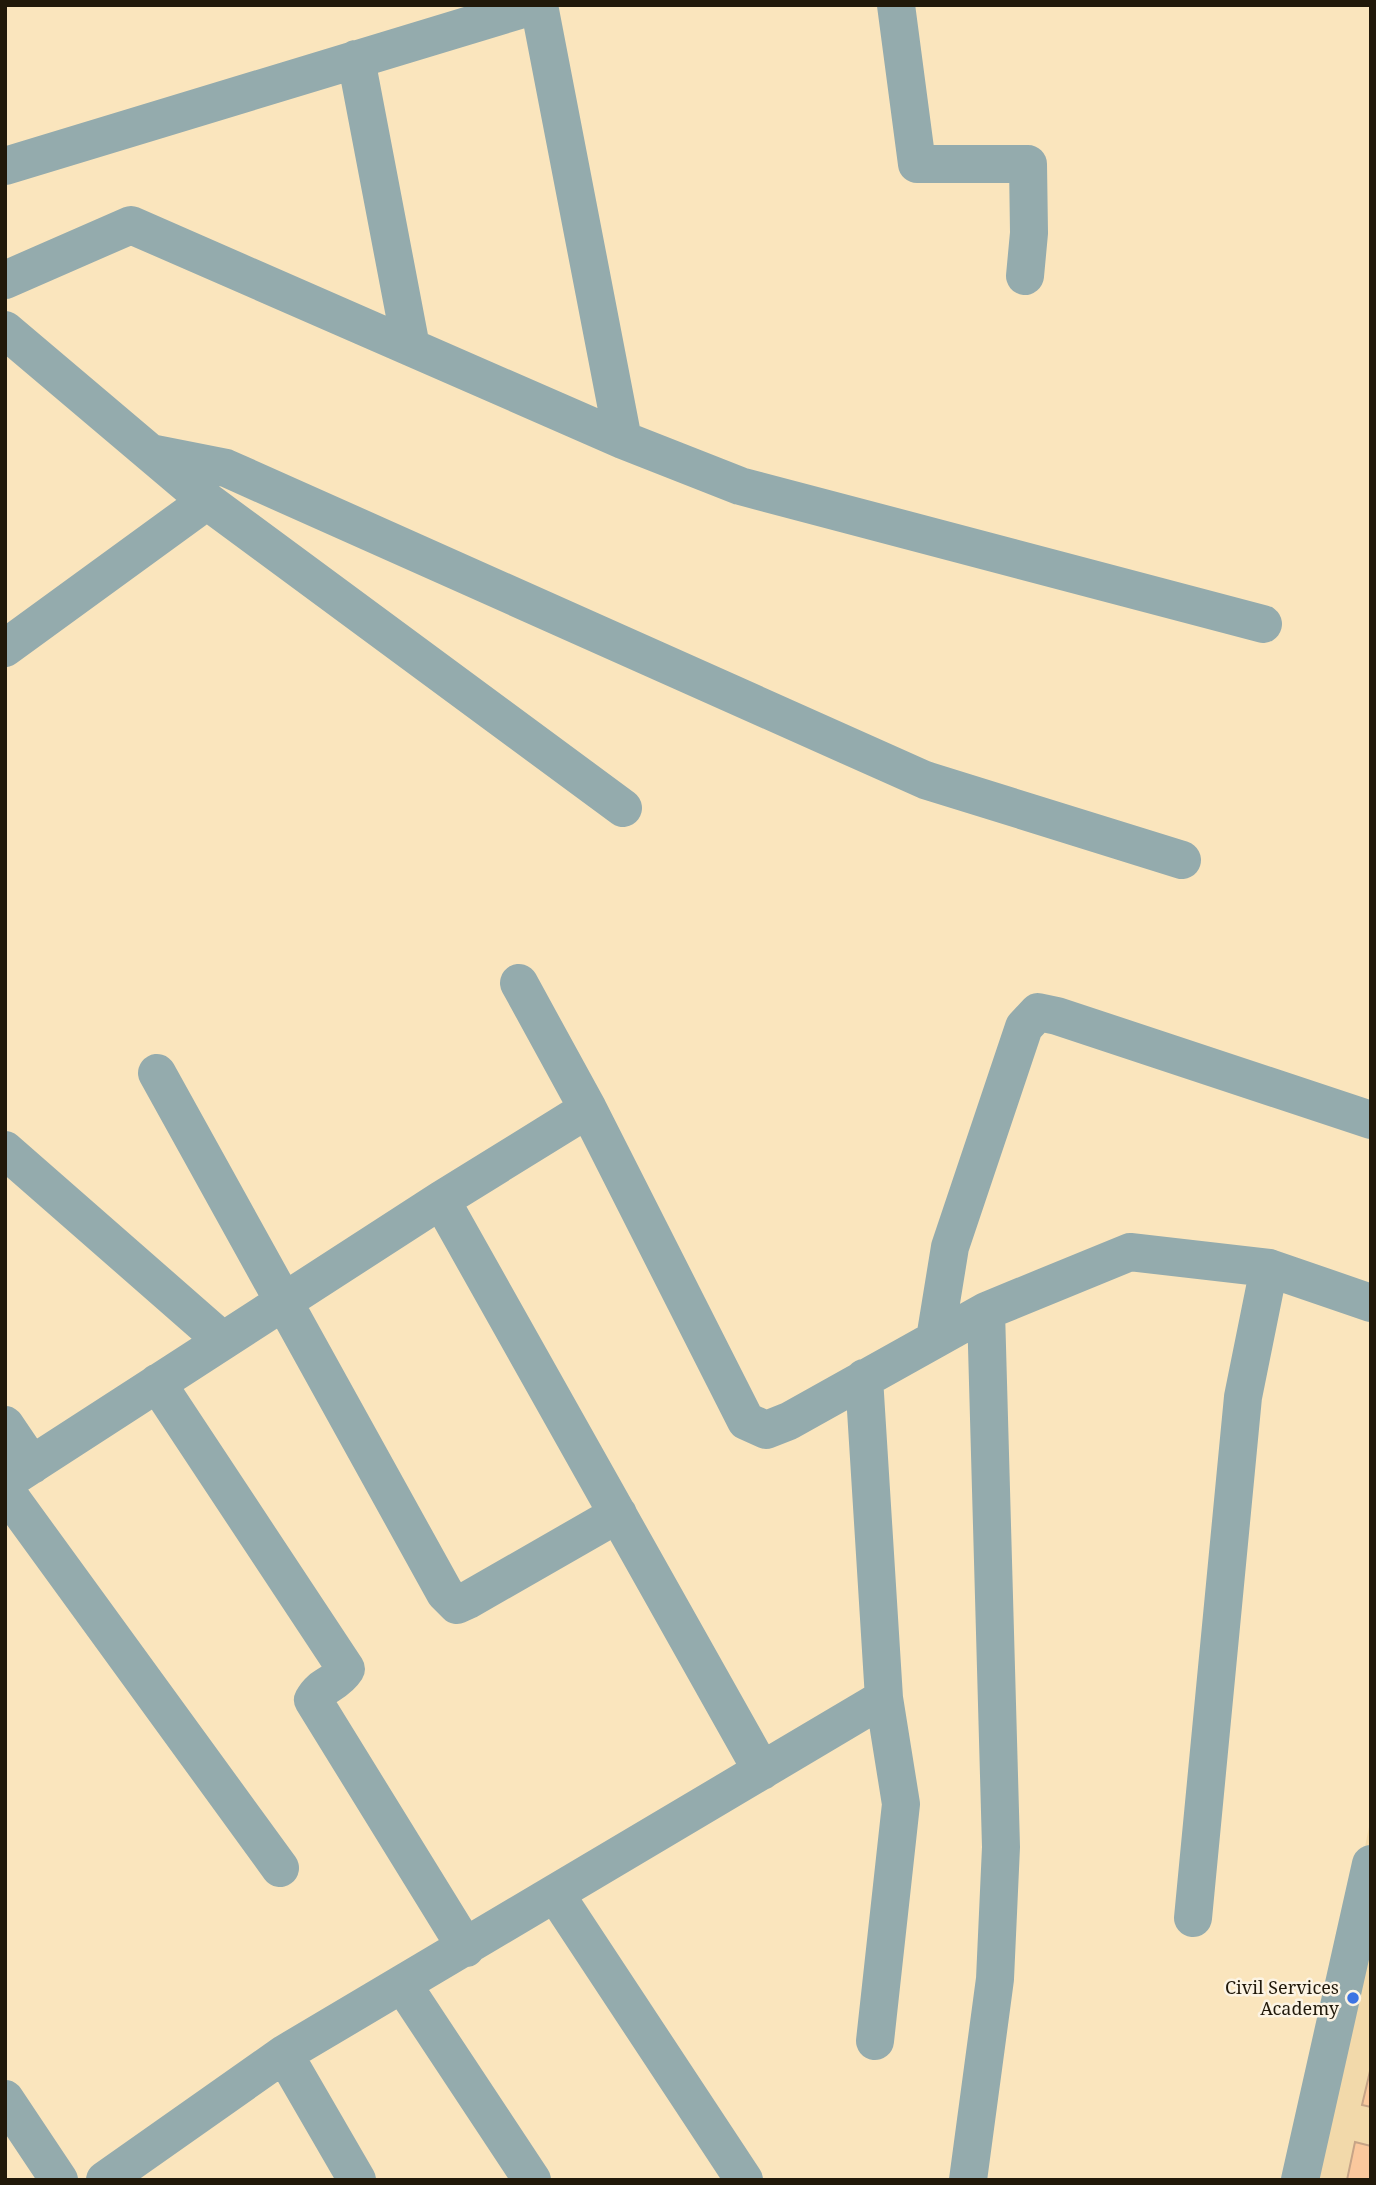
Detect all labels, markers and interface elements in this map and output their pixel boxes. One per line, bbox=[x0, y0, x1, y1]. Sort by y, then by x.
place label: Civil Services Academy bbox=[1225, 1975, 1340, 2020]
marker: Civil Services Academy bbox=[1345, 1990, 1361, 2006]

